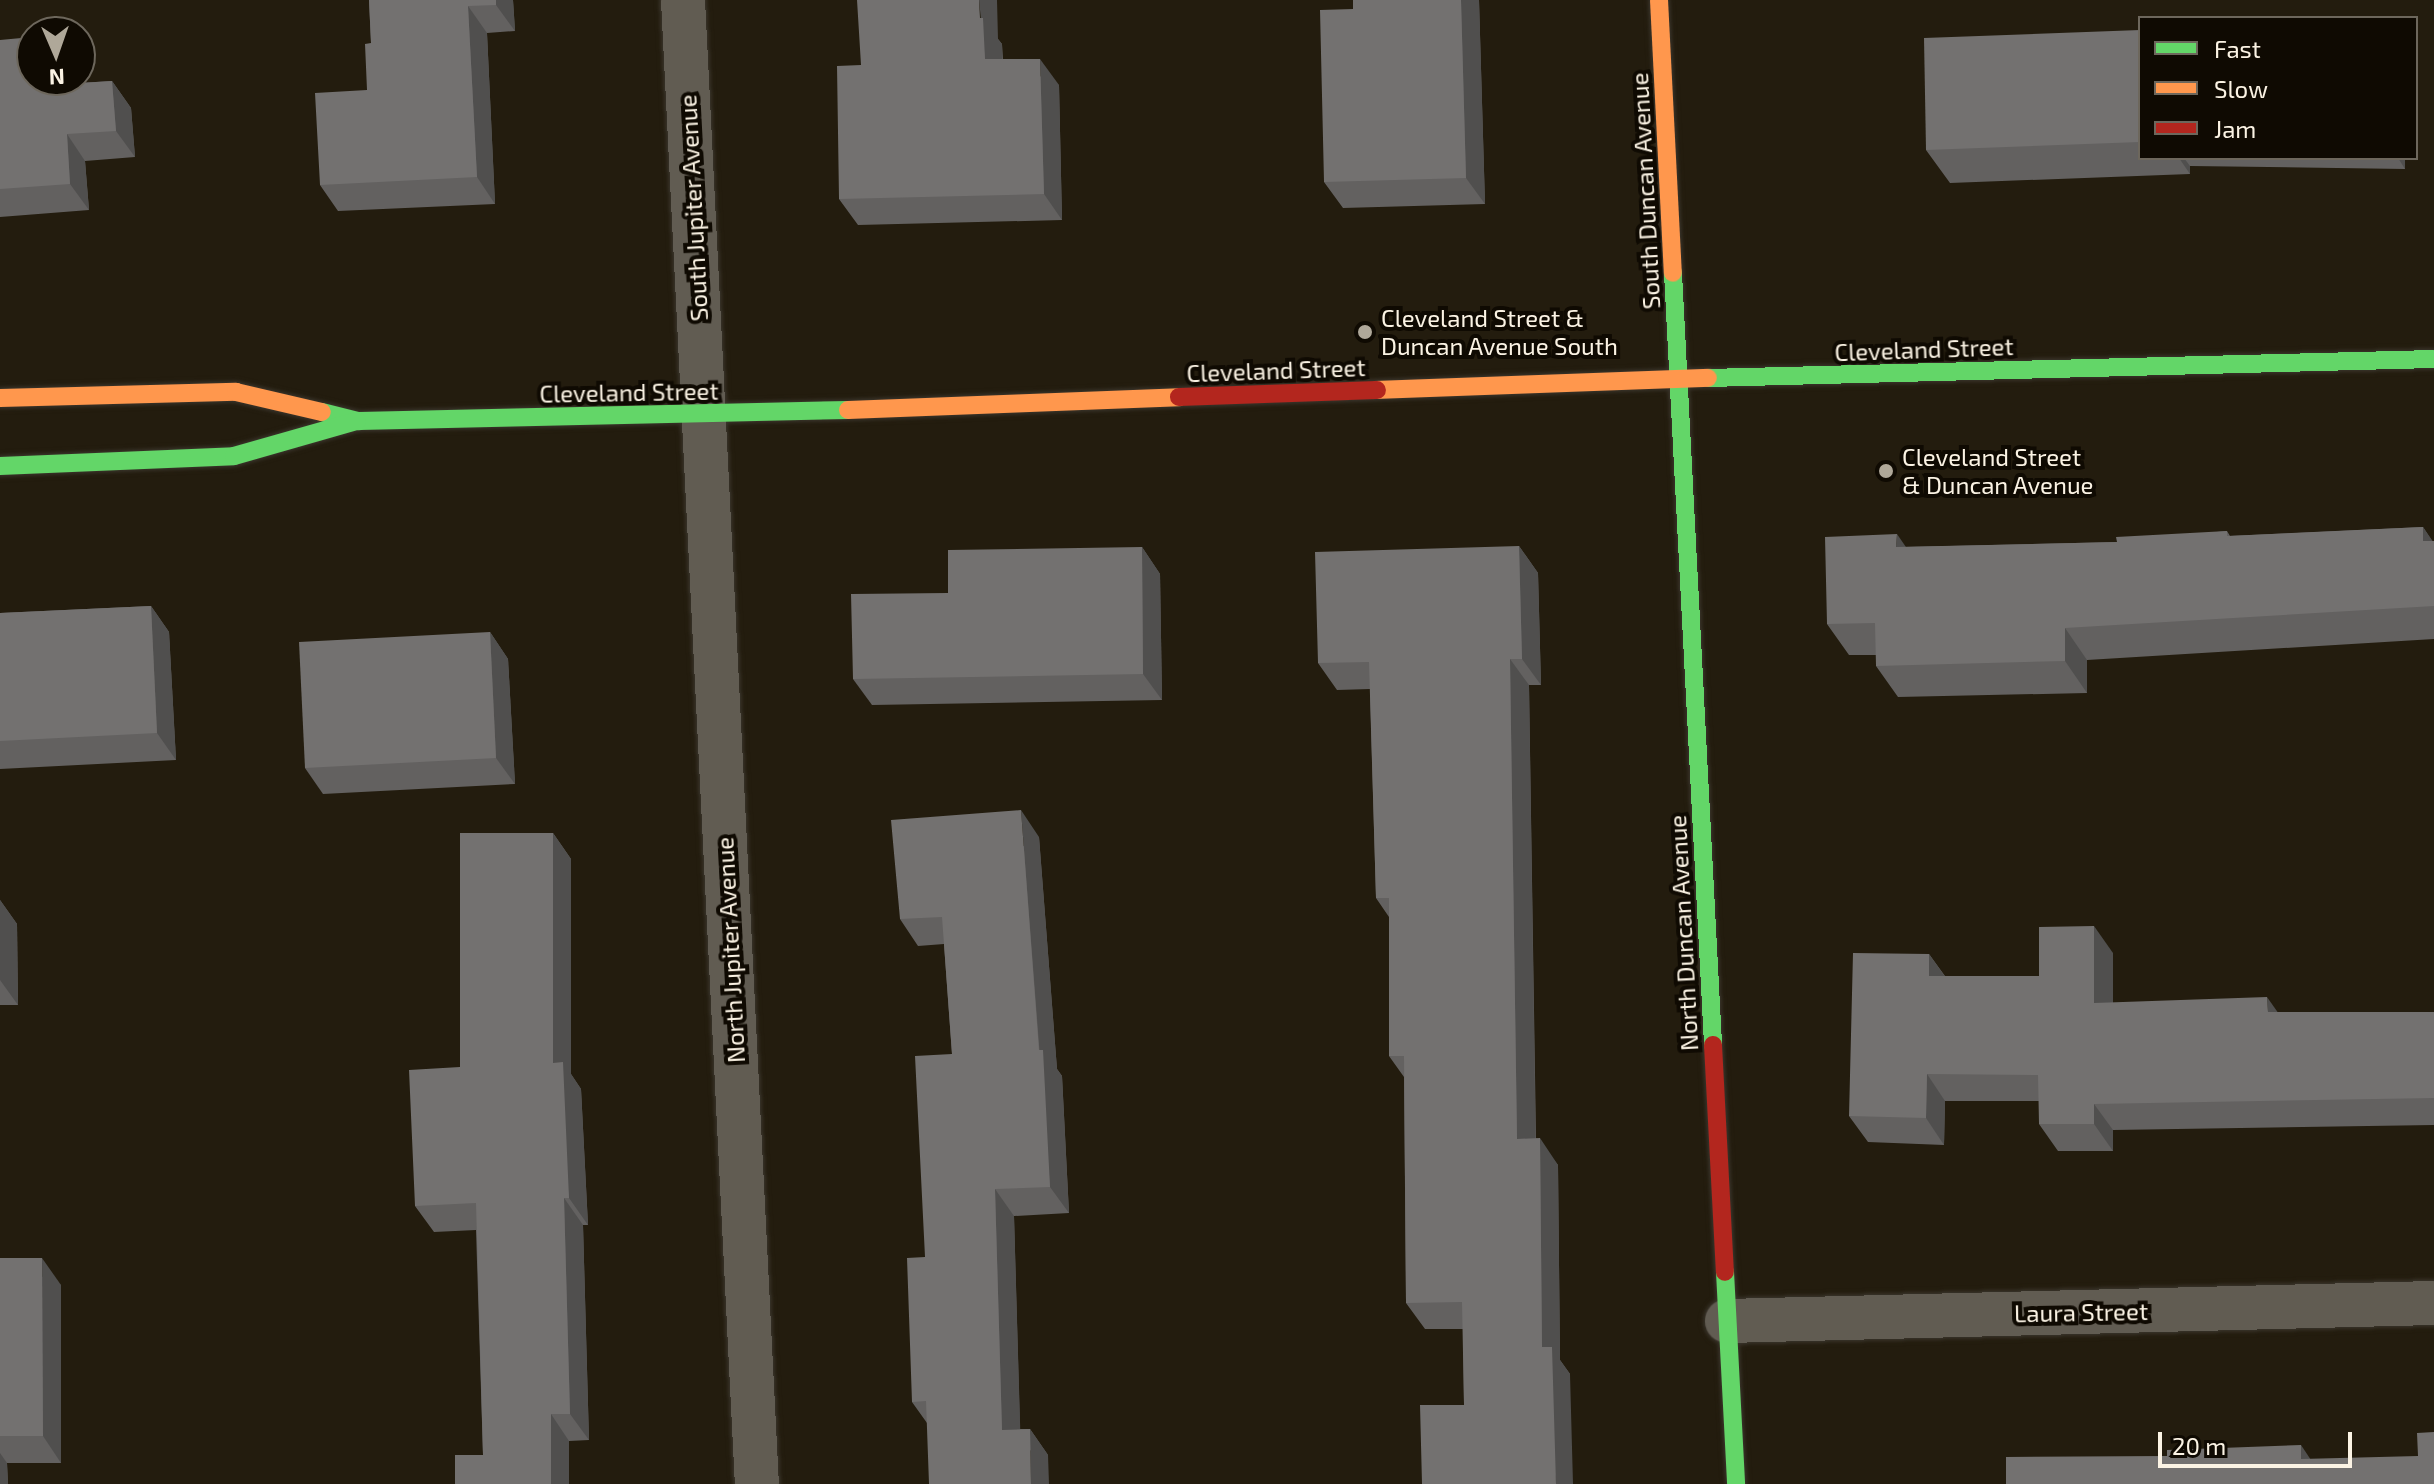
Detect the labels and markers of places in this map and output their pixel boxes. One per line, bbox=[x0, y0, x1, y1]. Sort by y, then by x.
place label: Cleveland Street & Duncan Avenue South bbox=[1381, 304, 1618, 360]
marker: Cleveland Street & Duncan Avenue South bbox=[1356, 323, 1374, 341]
place label: Cleveland Street & Duncan Avenue bbox=[1902, 443, 2094, 499]
marker: Cleveland Street & Duncan Avenue bbox=[1877, 462, 1895, 480]

